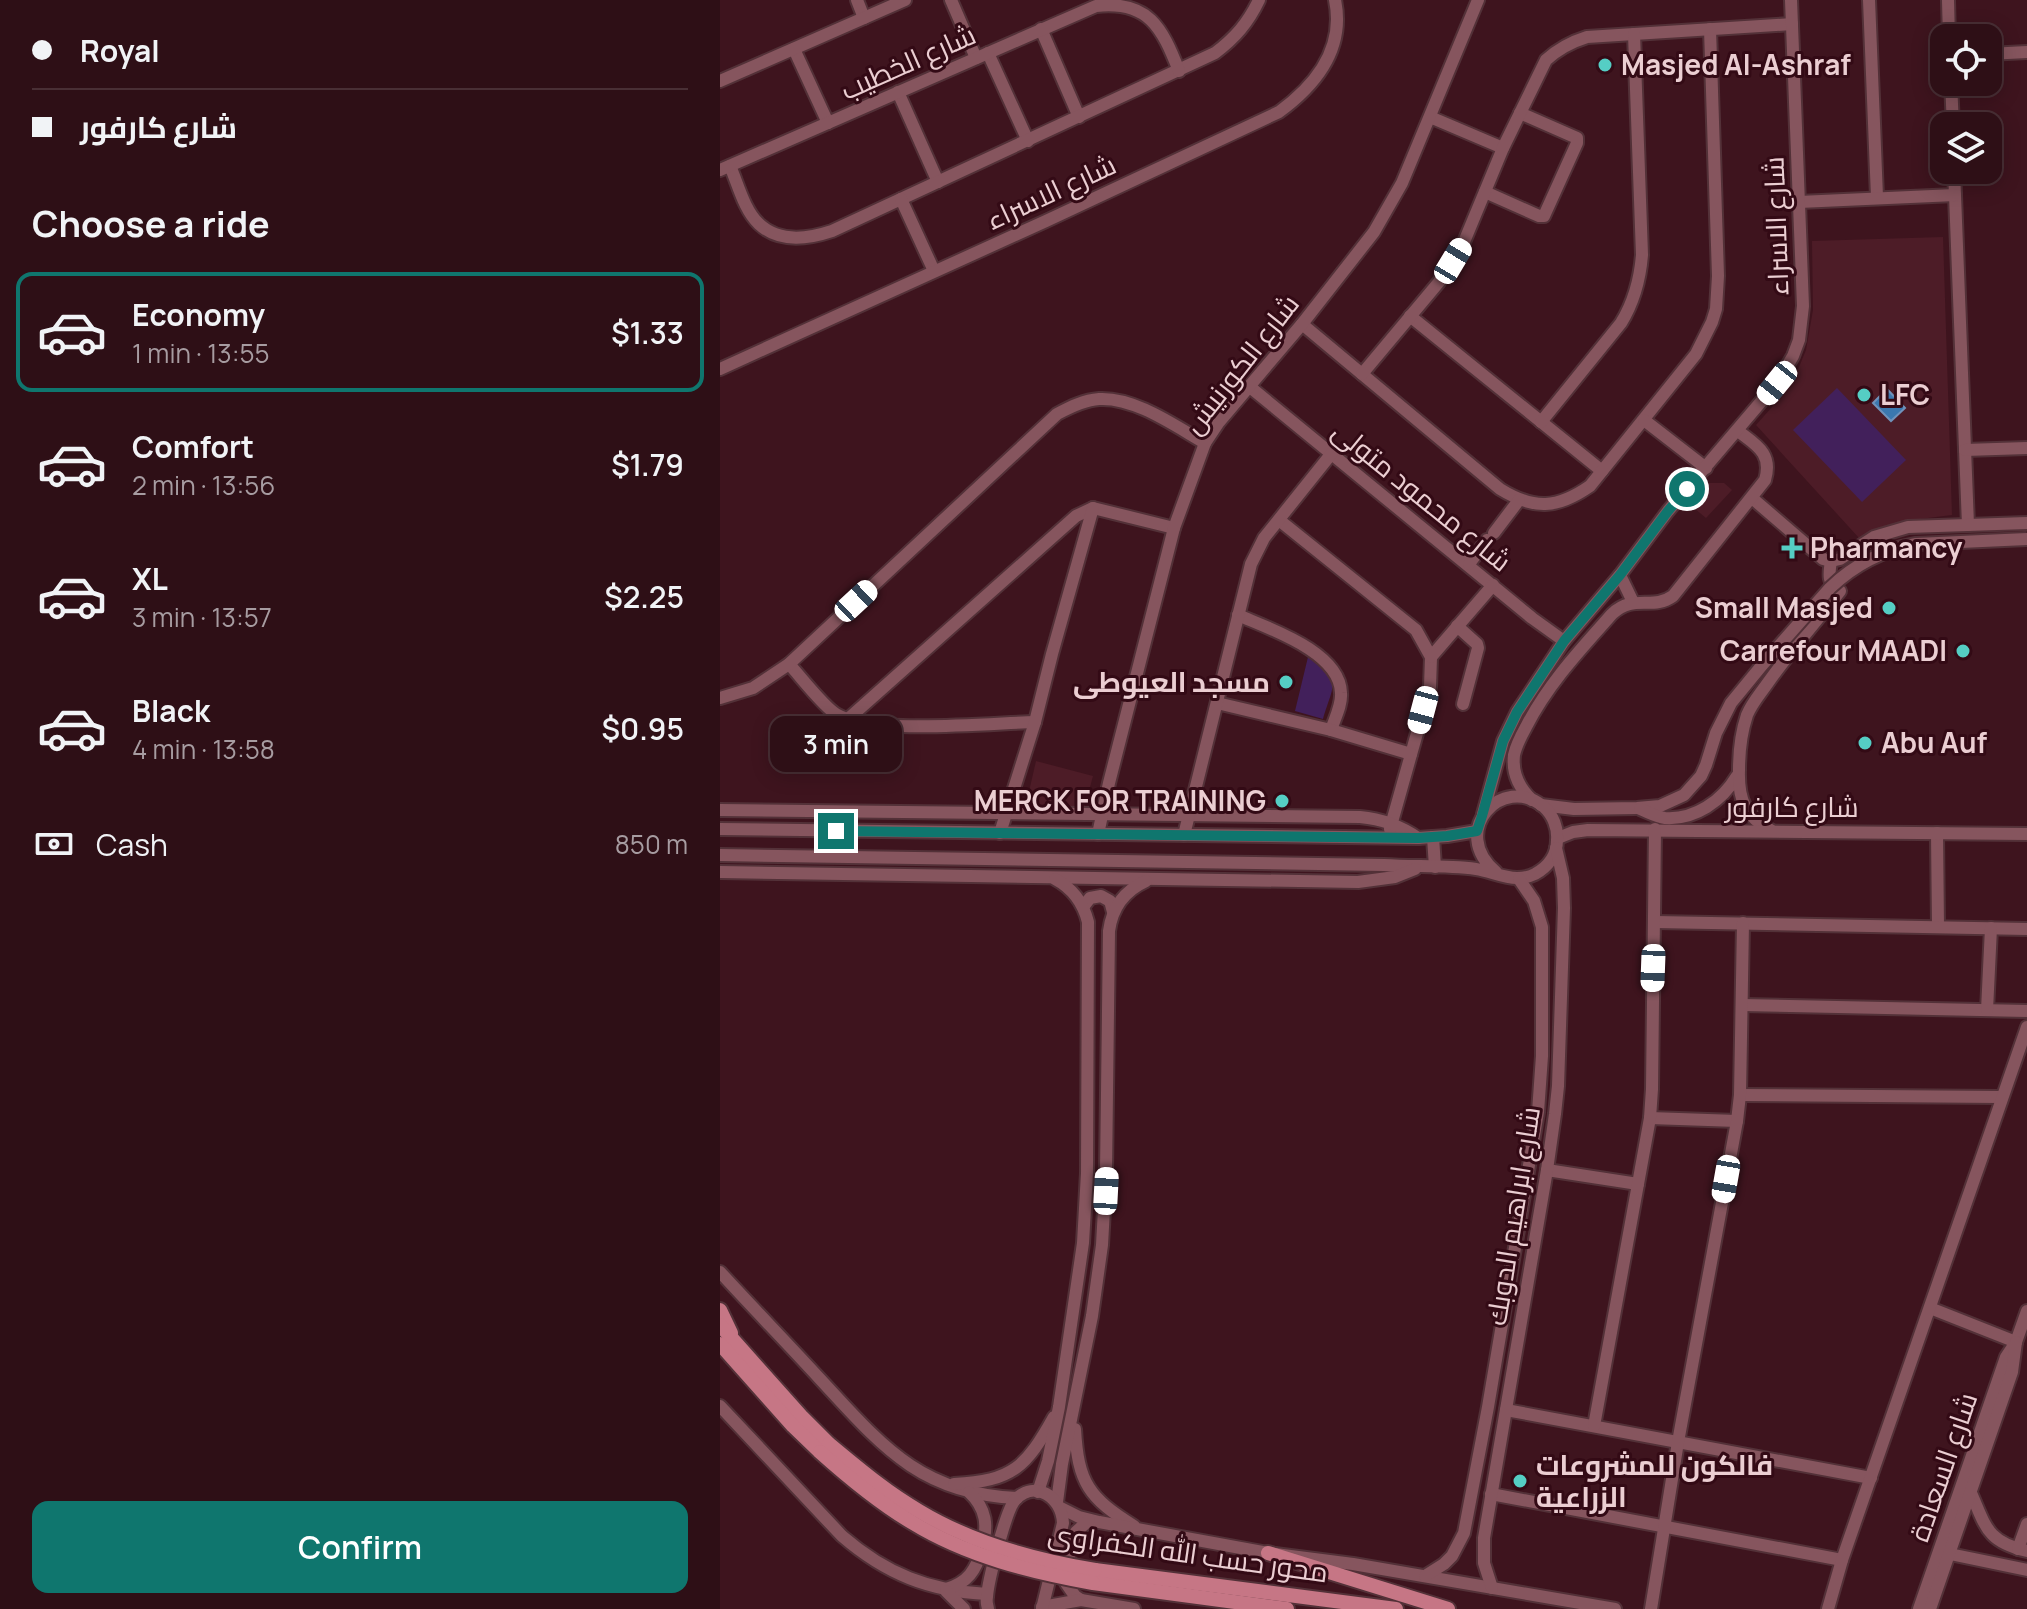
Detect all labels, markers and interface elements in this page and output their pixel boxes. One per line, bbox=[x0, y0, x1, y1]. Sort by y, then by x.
street label: شارع الخطيب bbox=[834, 14, 982, 109]
map controls bbox=[1930, 24, 2002, 184]
button: locate bbox=[1930, 24, 2002, 96]
text: Royal bbox=[80, 30, 160, 71]
place label: Masjed Al-Ashraf bbox=[1621, 45, 1851, 83]
marker: Masjed Al-Ashraf bbox=[1596, 56, 1614, 74]
text: شارع كارفور bbox=[80, 106, 237, 147]
button: layers bbox=[1930, 112, 2002, 184]
street label: شارع الاسراء bbox=[979, 144, 1122, 239]
street label: شارع الاسراء bbox=[1754, 156, 1797, 296]
text: Choose a ride bbox=[32, 199, 270, 248]
car bbox=[1430, 234, 1476, 288]
street label: شارع الكورنيش bbox=[1174, 286, 1308, 442]
text: Economy bbox=[132, 294, 265, 335]
icon: car bbox=[36, 296, 108, 368]
text: $1.33 bbox=[611, 312, 684, 353]
text: 1 min · 13:55 bbox=[132, 335, 270, 371]
car bbox=[1753, 357, 1801, 409]
place label: LFC bbox=[1880, 375, 1930, 413]
marker: LFC bbox=[1855, 386, 1873, 404]
street label: شارع محمود متولى bbox=[1325, 411, 1520, 580]
text: Comfort bbox=[132, 426, 254, 467]
icon: car bbox=[36, 428, 108, 500]
text: $1.79 bbox=[611, 444, 684, 485]
text: 2 min · 13:56 bbox=[132, 467, 275, 503]
route start bbox=[1669, 471, 1705, 507]
place label: Pharmancy bbox=[1810, 528, 1963, 566]
marker: Pharmancy bbox=[1781, 537, 1803, 559]
text: XL bbox=[132, 558, 168, 599]
icon: car bbox=[36, 560, 108, 632]
text: $2.25 bbox=[604, 576, 684, 617]
car bbox=[830, 576, 882, 626]
place label: Small Masjed bbox=[1695, 588, 1873, 626]
text: 3 min · 13:57 bbox=[132, 599, 272, 635]
marker: Small Masjed bbox=[1880, 599, 1898, 617]
place label: Carrefour MAADI bbox=[1720, 631, 1947, 669]
marker: Carrefour MAADI bbox=[1954, 642, 1972, 660]
place label: مسجد العيوطى bbox=[1073, 662, 1270, 700]
marker: مسجد العيوطى bbox=[1277, 673, 1295, 691]
car bbox=[1405, 684, 1441, 736]
text: Black bbox=[132, 690, 210, 731]
icon: car bbox=[36, 692, 108, 764]
text: $0.95 bbox=[602, 708, 684, 749]
callout: 3 min bbox=[770, 715, 902, 771]
place label: Abu Auf bbox=[1881, 723, 1987, 761]
text: 3 min bbox=[803, 726, 869, 762]
text: 4 min · 13:58 bbox=[132, 731, 275, 767]
marker: Abu Auf bbox=[1856, 734, 1874, 752]
place label: MERCK FOR TRAINING bbox=[974, 781, 1266, 819]
street label: شارع كارفور bbox=[1723, 787, 1859, 826]
marker: MERCK FOR TRAINING bbox=[1273, 792, 1291, 810]
route end bbox=[818, 813, 854, 849]
icon: cash bbox=[32, 822, 76, 866]
text: Cash bbox=[96, 824, 168, 865]
text: 850 m bbox=[615, 826, 688, 862]
car bbox=[1640, 944, 1666, 992]
street label: شارع ابراهيم الدوبك bbox=[1476, 1104, 1550, 1328]
car bbox=[1710, 1153, 1742, 1205]
car bbox=[1093, 1166, 1119, 1216]
street label: شارع السعادة bbox=[1899, 1387, 1986, 1547]
place label: فالكون للمشروعات الزراعية bbox=[1536, 1445, 1773, 1515]
marker: فالكون للمشروعات الزراعية bbox=[1511, 1472, 1529, 1490]
button: Confirm bbox=[32, 1501, 688, 1593]
street label: محور حسب الله الكفراوى bbox=[1046, 1514, 1331, 1590]

